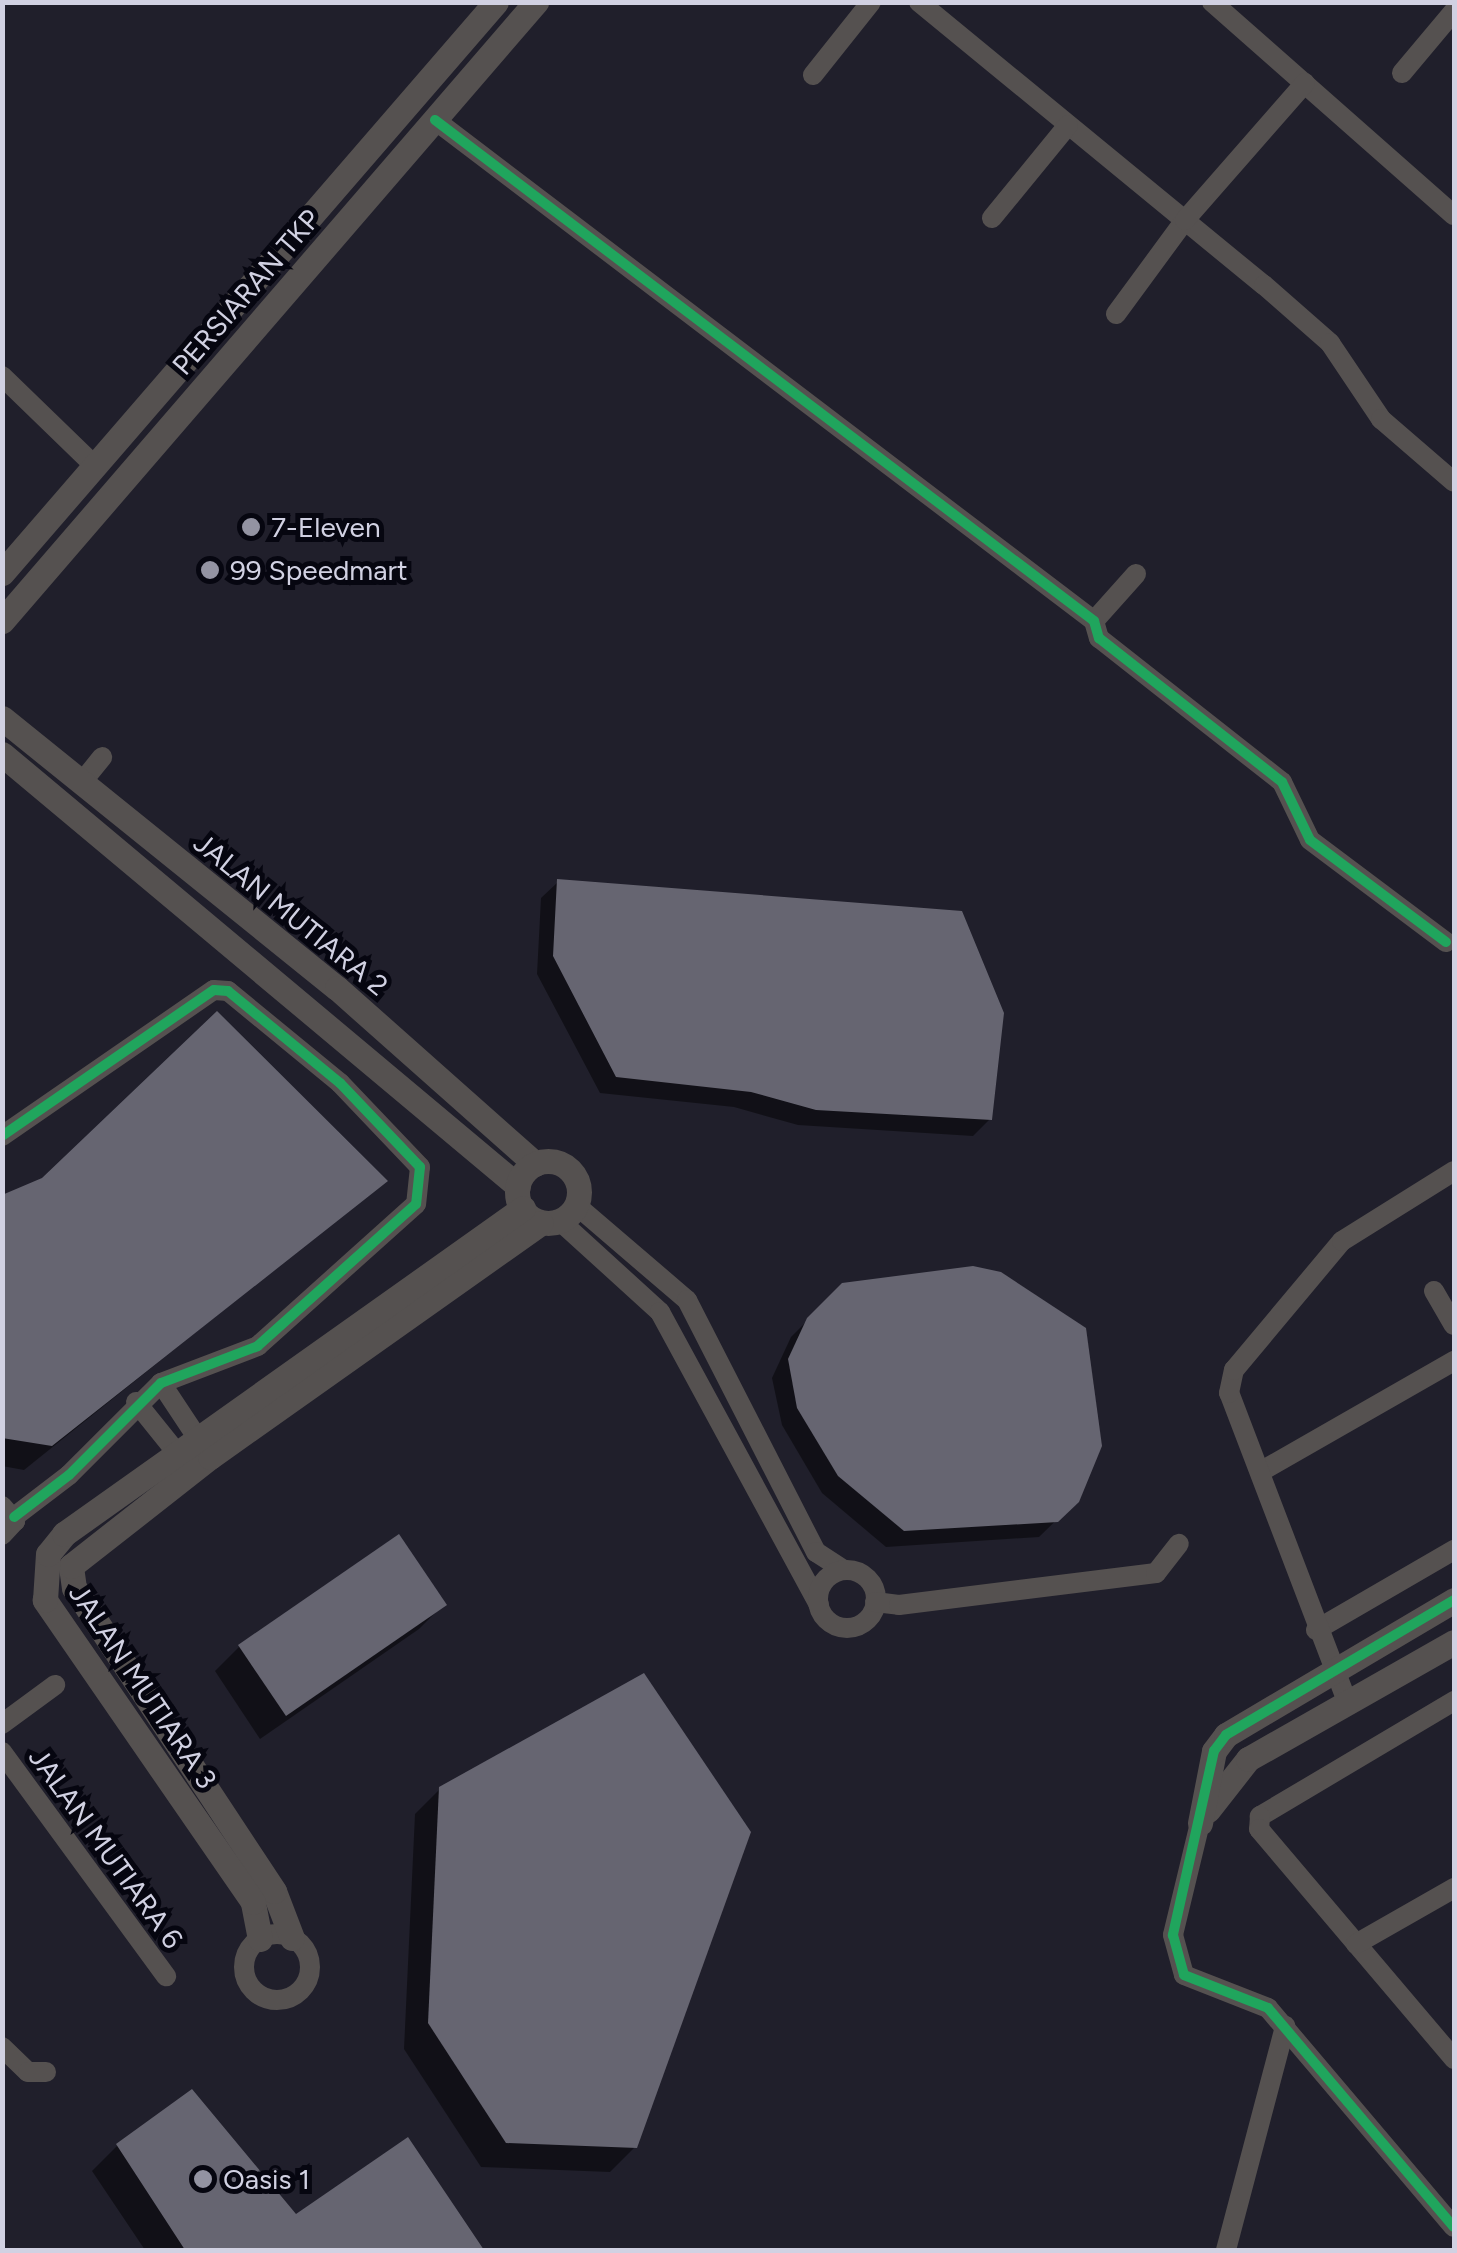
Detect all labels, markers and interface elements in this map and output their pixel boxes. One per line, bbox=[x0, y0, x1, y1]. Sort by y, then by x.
street label: PERSIARAN TKP bbox=[165, 203, 327, 381]
place label: 7-Eleven bbox=[271, 510, 381, 544]
marker: 7-Eleven bbox=[240, 516, 262, 538]
place label: 99 Speedmart bbox=[230, 553, 407, 587]
marker: 99 Speedmart bbox=[199, 559, 221, 581]
street label: JALAN MUTIARA 2 bbox=[187, 825, 395, 1003]
street label: JALAN MUTIARA 3 bbox=[62, 1577, 224, 1795]
street label: JALAN MUTIARA 6 bbox=[22, 1741, 190, 1955]
place label: Oasis 1 bbox=[223, 2162, 310, 2196]
marker: Oasis 1 bbox=[192, 2168, 214, 2190]

